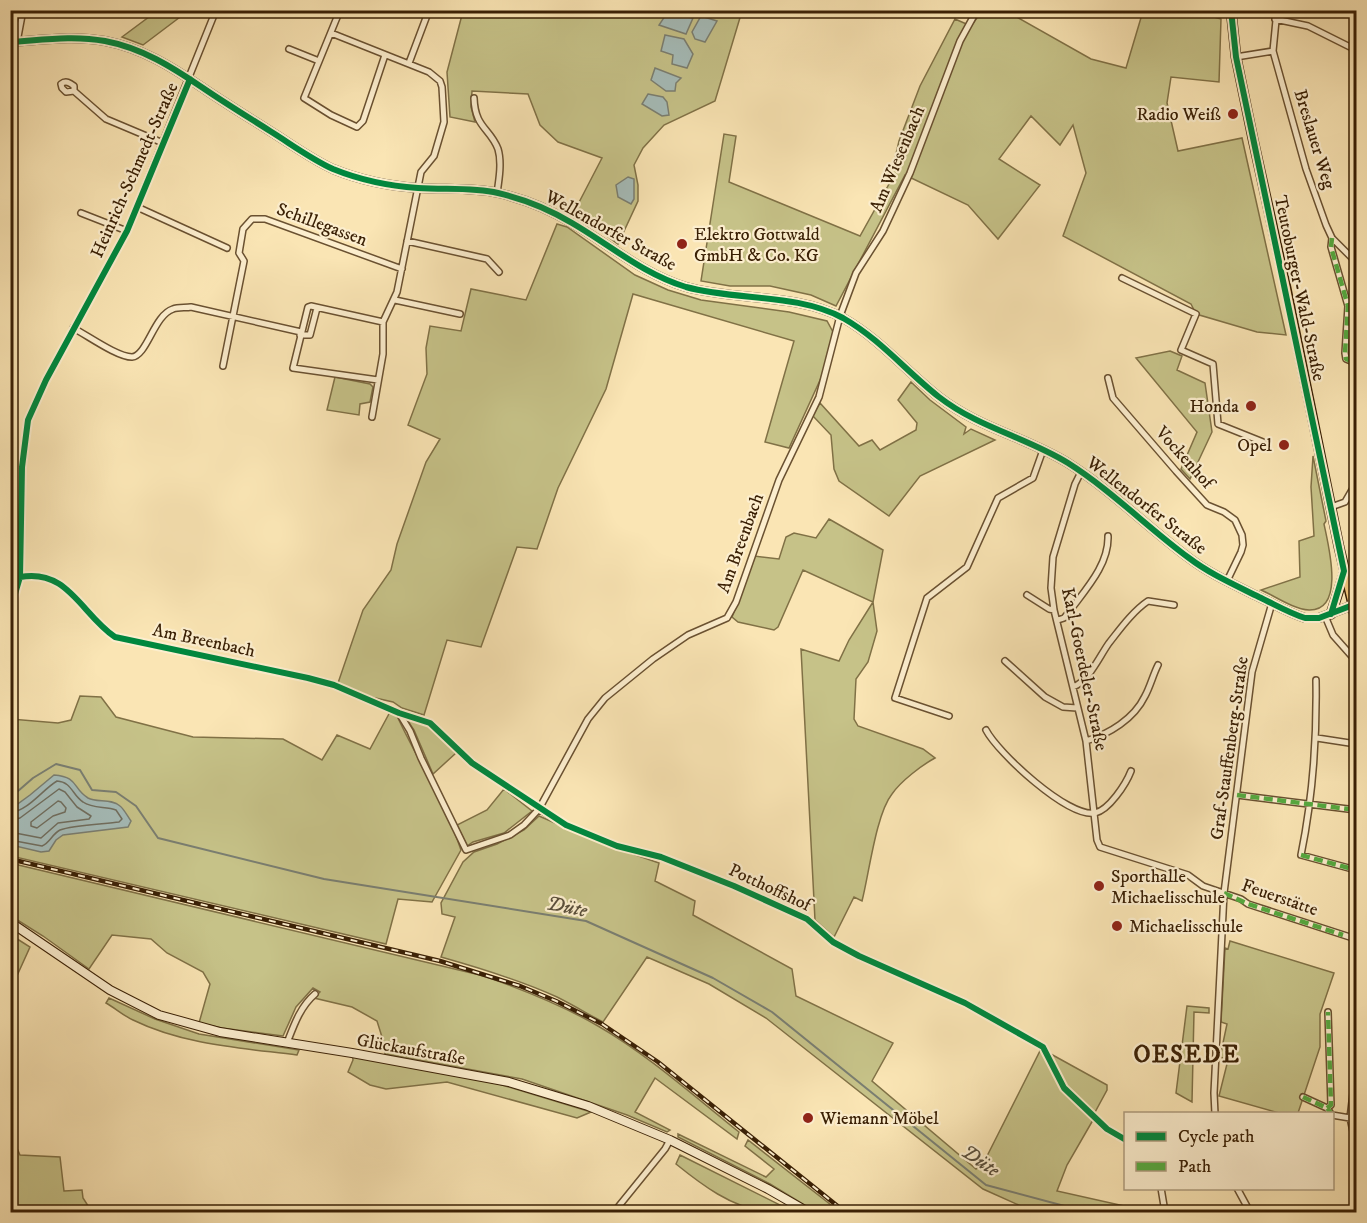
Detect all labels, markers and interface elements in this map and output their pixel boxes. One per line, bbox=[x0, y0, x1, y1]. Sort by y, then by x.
street label: Heinrich-Schmedt-Straße bbox=[86, 79, 184, 262]
street label: Breslauer Weg bbox=[1288, 87, 1340, 192]
street label: Am Wiesenbach bbox=[866, 102, 930, 216]
place label: Radio Weiß bbox=[1137, 104, 1221, 126]
marker: Radio Weiß bbox=[1226, 107, 1240, 121]
street label: Wellendorfer Straße bbox=[540, 185, 680, 276]
street label: Teutoburger-Wald-Straße bbox=[1269, 193, 1329, 383]
street label: Schillegassen bbox=[273, 198, 371, 252]
place label: Elektro Gottwald GmbH & Co. KG bbox=[694, 224, 820, 267]
marker: Elektro Gottwald GmbH & Co. KG bbox=[675, 237, 689, 251]
place label: Honda bbox=[1189, 396, 1239, 418]
marker: Honda bbox=[1244, 399, 1258, 413]
street label: Vockenhof bbox=[1150, 421, 1220, 496]
place label: Opel bbox=[1237, 435, 1273, 457]
marker: Opel bbox=[1277, 438, 1291, 452]
street label: Wellendorfer Straße bbox=[1081, 451, 1211, 560]
street label: Am Breenbach bbox=[713, 490, 769, 596]
street label: Karl-Goerdeler-Straße bbox=[1056, 586, 1112, 753]
street label: Am Breenbach bbox=[150, 619, 258, 663]
street label: Graf-Stauffenberg-Straße bbox=[1206, 655, 1254, 841]
street label: Potthoffshof bbox=[725, 859, 817, 918]
place label: Sporthalle Michaelisschule bbox=[1111, 866, 1225, 909]
street label: Feuerstätte bbox=[1239, 875, 1321, 921]
marker: Sporthalle Michaelisschule bbox=[1092, 879, 1106, 893]
water label: Düte bbox=[544, 891, 590, 924]
place label: Michaelisschule bbox=[1129, 916, 1243, 938]
marker: Michaelisschule bbox=[1110, 919, 1124, 933]
street label: Glückaufstraße bbox=[355, 1030, 467, 1070]
district label: OESEDE bbox=[1134, 1040, 1240, 1070]
place label: Wiemann Möbel bbox=[819, 1108, 939, 1130]
marker: Wiemann Möbel bbox=[801, 1111, 815, 1125]
legend bbox=[1124, 1112, 1334, 1190]
text: Cycle path bbox=[1178, 1126, 1255, 1148]
water label: Düte bbox=[956, 1139, 1005, 1184]
text: Path bbox=[1178, 1156, 1212, 1178]

